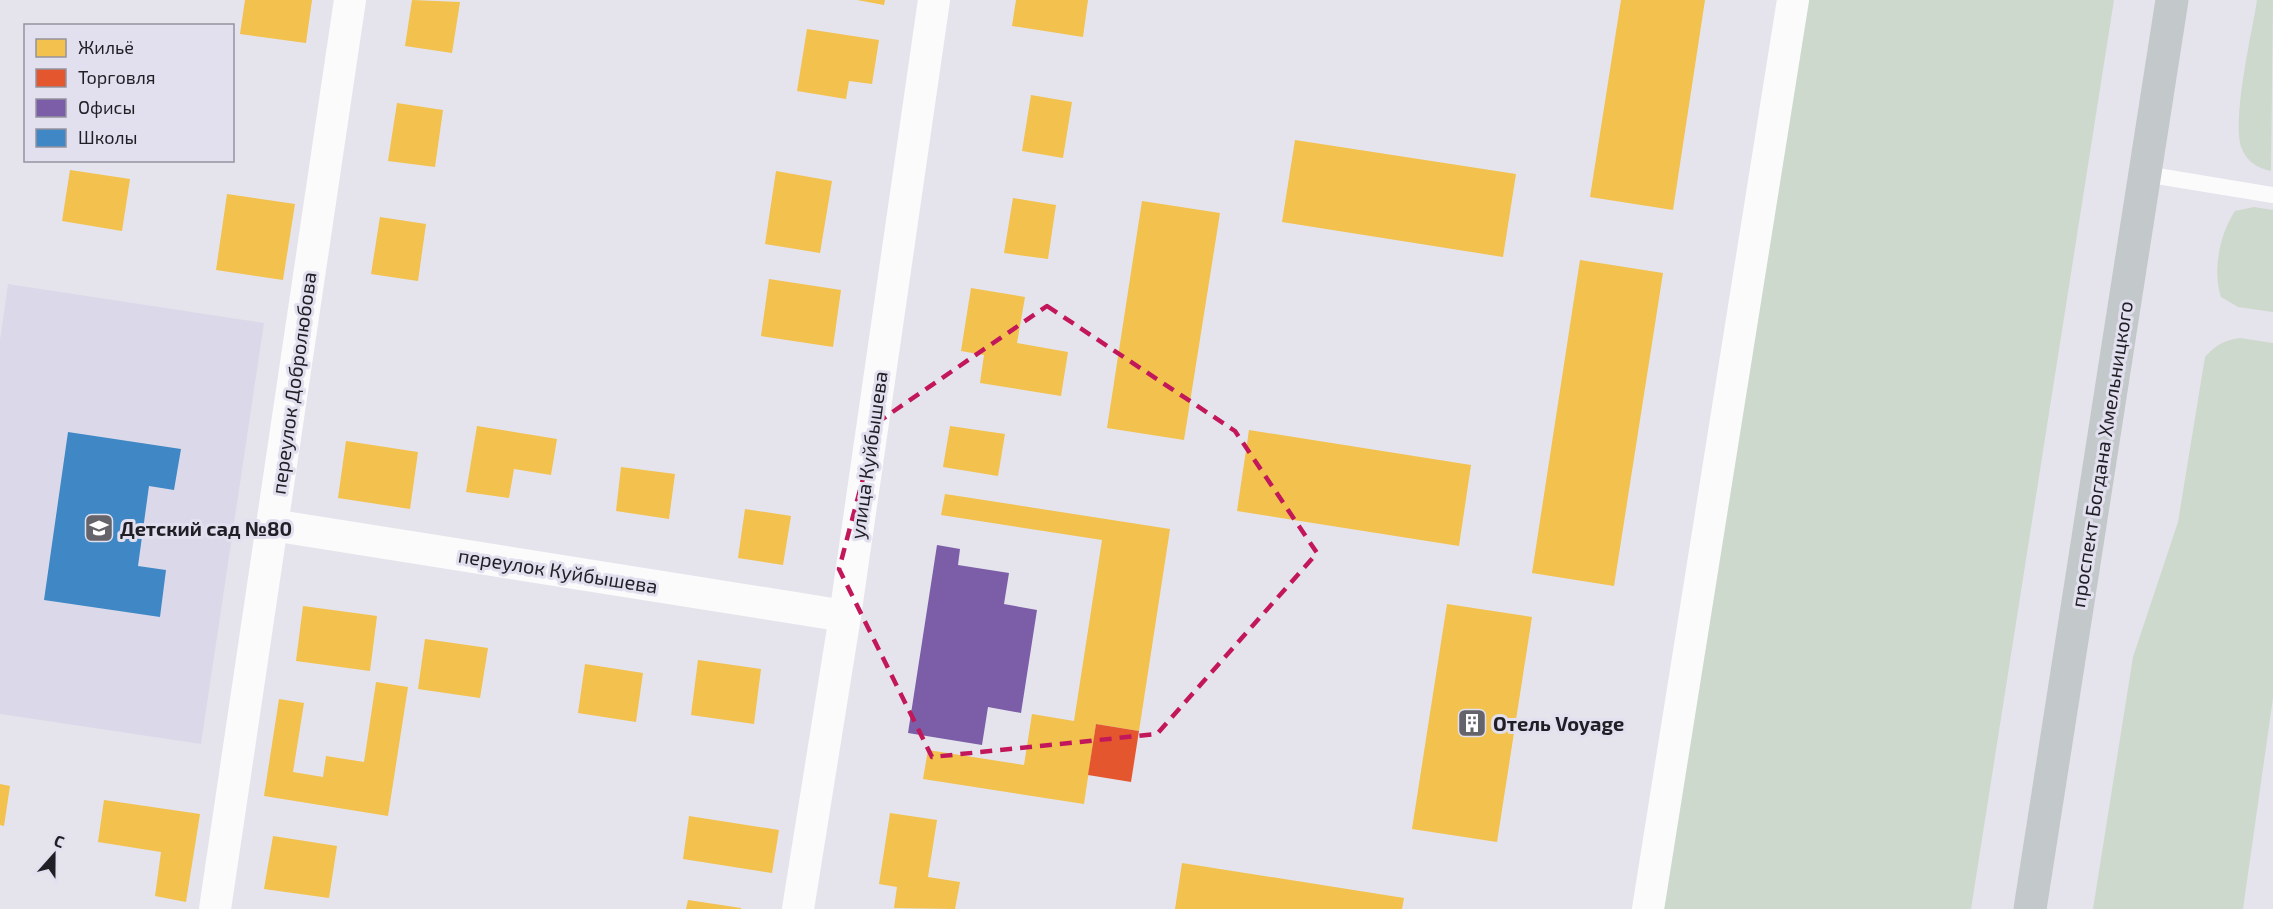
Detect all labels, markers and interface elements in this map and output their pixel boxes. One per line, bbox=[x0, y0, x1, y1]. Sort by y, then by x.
legend bbox=[24, 24, 234, 162]
text: Жильё bbox=[78, 36, 134, 58]
text: Торговля bbox=[78, 66, 156, 88]
text: Офисы bbox=[78, 96, 135, 118]
text: Школы bbox=[78, 126, 138, 148]
street label: переулок Добролюбова bbox=[266, 270, 321, 496]
street label: проспект Богдана Хмельницкого bbox=[2065, 299, 2137, 609]
street label: улица Куйбышева bbox=[844, 369, 893, 541]
school or university icon: Детский сад №80 bbox=[83, 512, 115, 544]
place label: Детский сад №80 bbox=[120, 516, 292, 540]
street label: переулок Куйбышева bbox=[456, 542, 659, 599]
building icon: Отель Voyage bbox=[1456, 707, 1488, 739]
place label: Отель Voyage bbox=[1493, 711, 1624, 736]
north arrow bbox=[24, 825, 84, 885]
text: С bbox=[52, 830, 67, 851]

